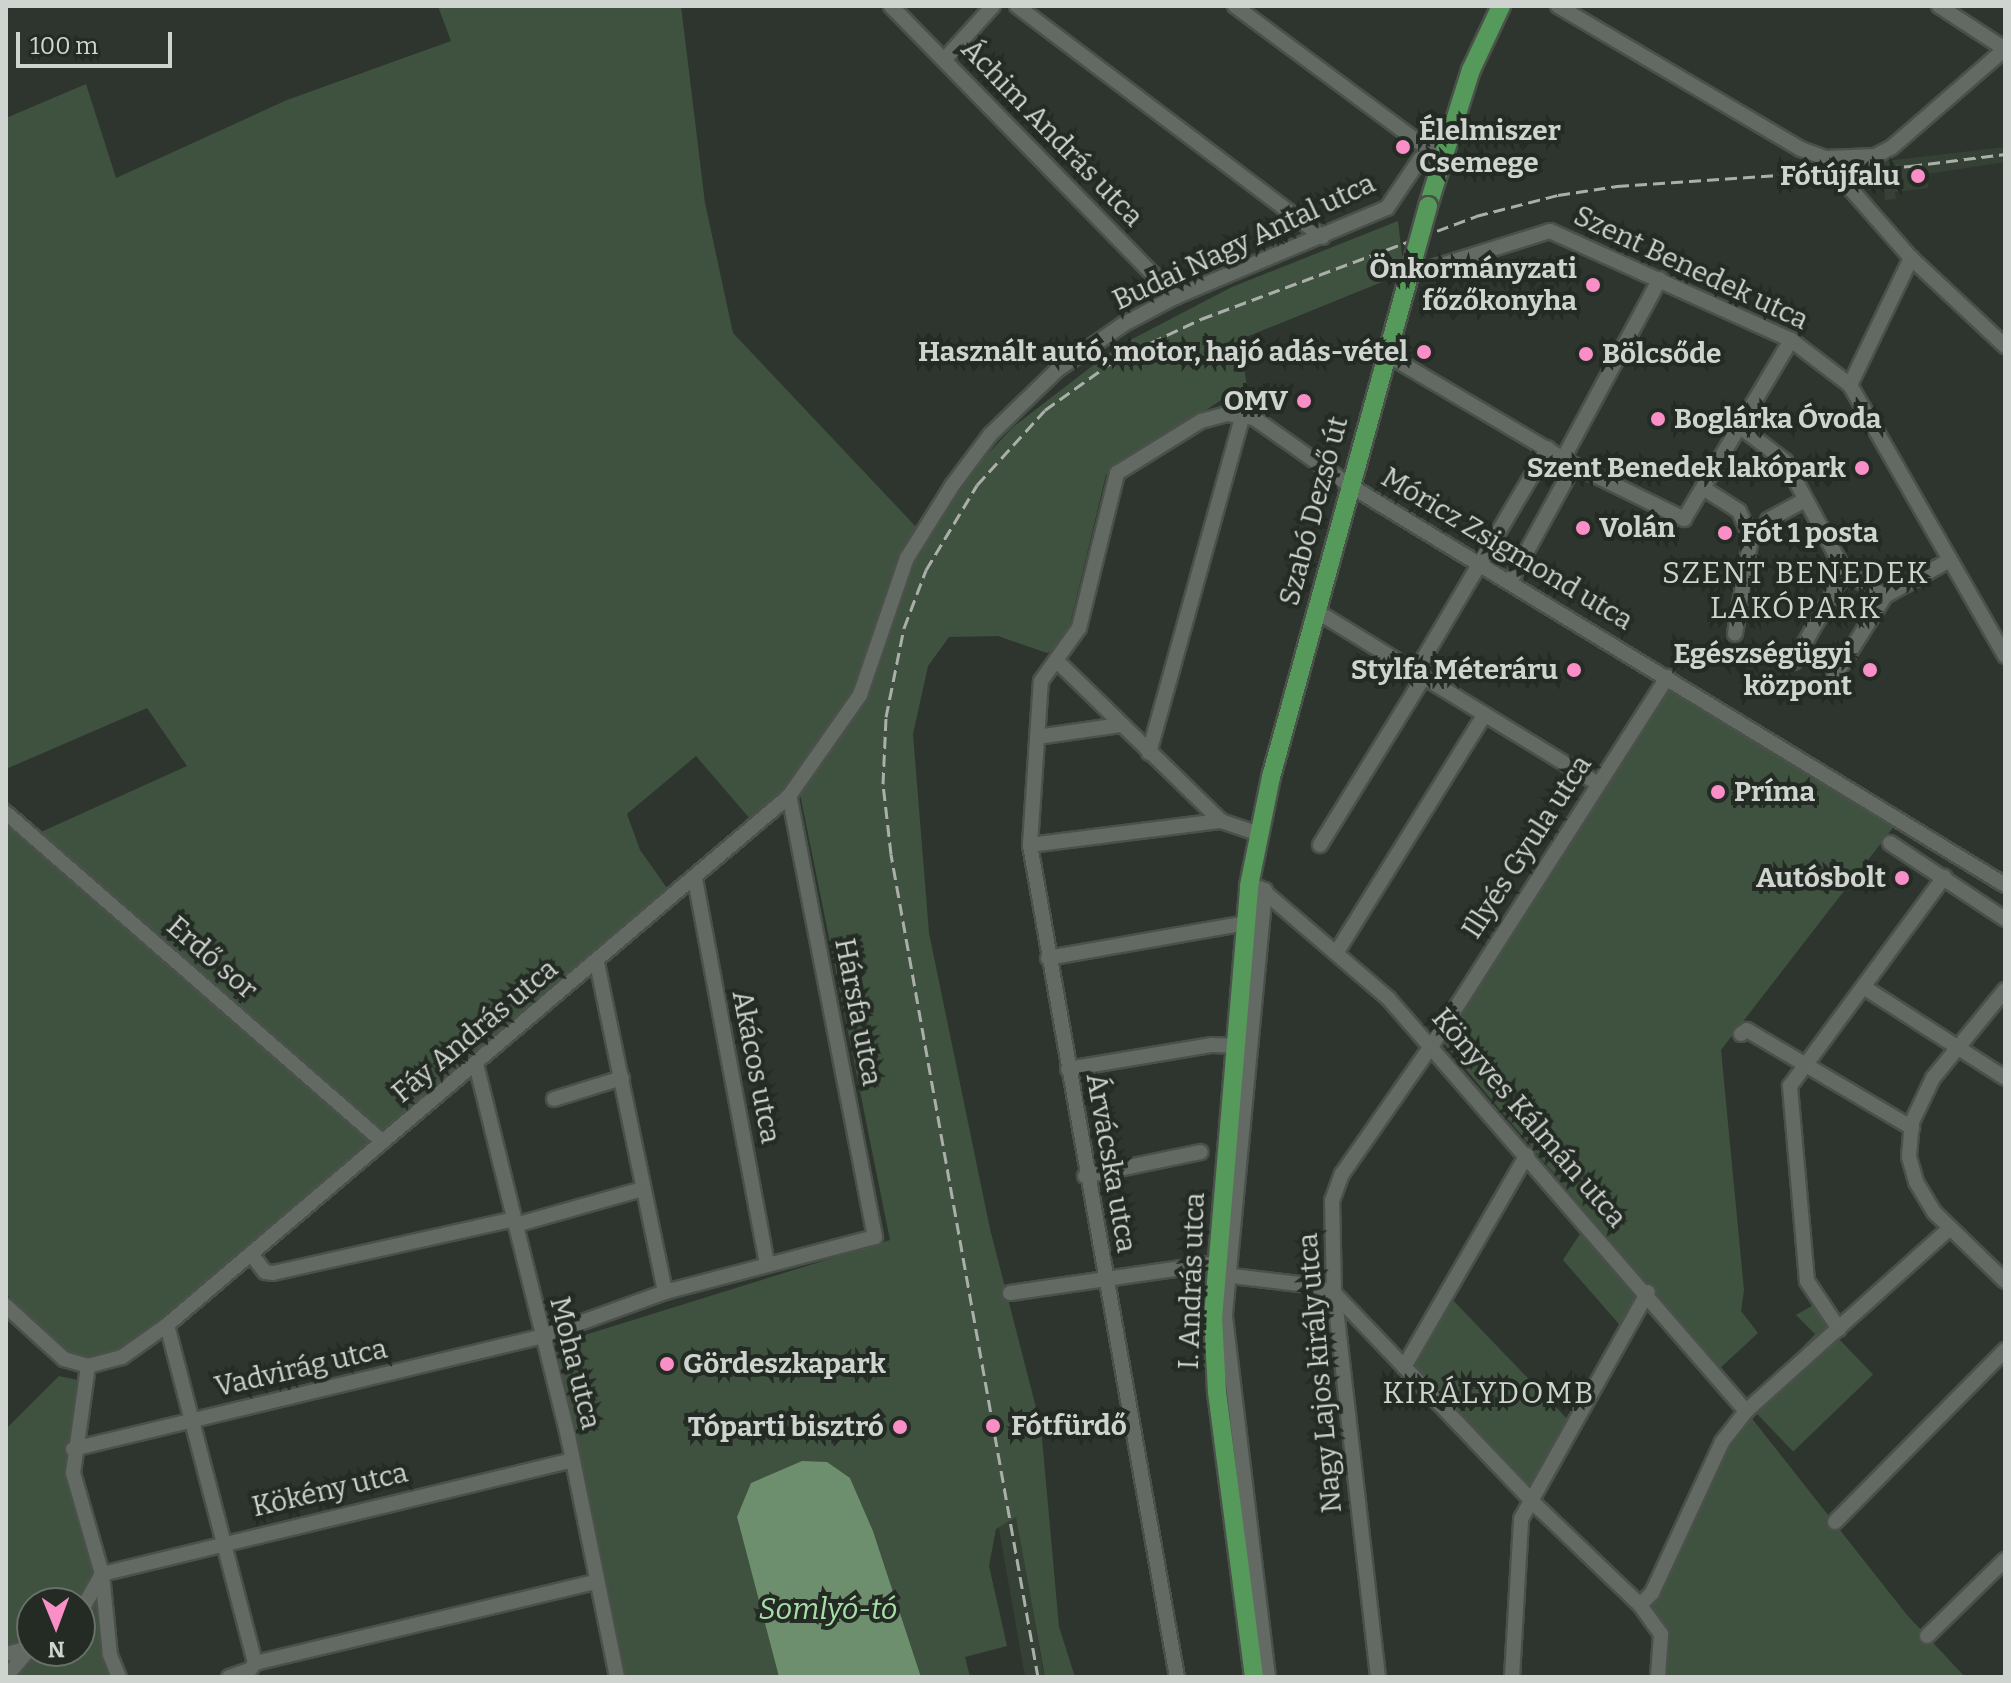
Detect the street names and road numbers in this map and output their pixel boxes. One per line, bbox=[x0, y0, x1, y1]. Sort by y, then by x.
street label: Áchim András utca bbox=[954, 33, 1150, 233]
street label: Budai Nagy Antal utca bbox=[1108, 166, 1380, 318]
street label: Szent Benedek utca bbox=[1568, 199, 1814, 337]
street label: Szabó Dezső út bbox=[1273, 413, 1355, 609]
street label: Móricz Zsigmond utca bbox=[1375, 461, 1639, 637]
street label: Illyés Gyula utca bbox=[1455, 749, 1599, 945]
street label: Erdő sor bbox=[160, 910, 264, 1006]
street label: Hársfa utca bbox=[827, 936, 889, 1088]
street label: Fáy András utca bbox=[385, 952, 565, 1110]
street label: Akácos utca bbox=[725, 988, 787, 1146]
street label: Könyves Kálmán utca bbox=[1425, 1002, 1633, 1234]
street label: Árvácska utca bbox=[1079, 1071, 1143, 1255]
street label: I. András utca bbox=[1172, 1192, 1212, 1370]
street label: Nagy Lajos király utca bbox=[1291, 1232, 1349, 1514]
street label: Moha utca bbox=[542, 1293, 608, 1433]
street label: Vadvirág utca bbox=[212, 1332, 390, 1404]
street label: Kökény utca bbox=[249, 1456, 411, 1524]

